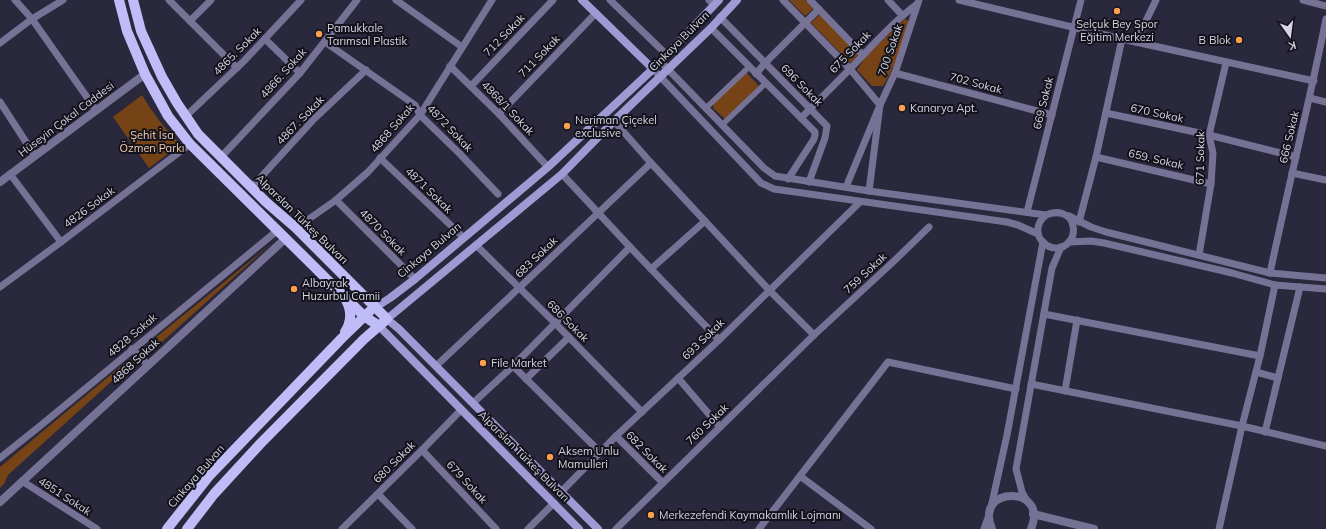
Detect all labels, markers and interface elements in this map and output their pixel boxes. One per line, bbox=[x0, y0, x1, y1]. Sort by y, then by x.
marker: Selçuk Bey Spor Eğitim Merkezi bbox=[1112, 6, 1122, 16]
street label: Cinkaya Bulvarı bbox=[646, 8, 712, 74]
street label: 712 Sokak bbox=[480, 11, 528, 59]
north arrow bbox=[1270, 16, 1310, 56]
place label: Selçuk Bey Spor Eğitim Merkezi bbox=[1076, 17, 1158, 44]
place label: Pamukkale Tarımsal Plastik bbox=[327, 21, 407, 48]
street label: 700 Sokak bbox=[875, 22, 905, 78]
street label: 4865. Sokak bbox=[210, 24, 264, 78]
street label: 675 Sokak bbox=[826, 28, 874, 76]
marker: Pamukkale Tarımsal Plastik bbox=[314, 29, 324, 39]
street label: 711 Sokak bbox=[515, 32, 563, 80]
place label: B Blok bbox=[1199, 33, 1231, 47]
marker: B Blok bbox=[1234, 35, 1244, 45]
text: K bbox=[1287, 38, 1298, 54]
street label: 4866. Sokak bbox=[257, 45, 309, 101]
street label: 696 Sokak bbox=[778, 61, 826, 109]
street label: 702 Sokak bbox=[948, 69, 1004, 97]
street label: 669 Sokak bbox=[1030, 75, 1056, 131]
street label: Hüseyin Çokal Caddesi bbox=[15, 78, 117, 160]
street label: 4868/1 Sokak bbox=[479, 78, 538, 138]
street label: 4867. Sokak bbox=[273, 92, 327, 147]
street label: 4868 Sokak bbox=[367, 100, 417, 155]
street label: 4872 Sokak bbox=[424, 101, 476, 155]
place label: Kanarya Apt. bbox=[910, 101, 977, 115]
street label: 670 Sokak bbox=[1129, 101, 1185, 125]
marker: Kanarya Apt. bbox=[897, 103, 907, 113]
street label: 666 Sokak bbox=[1276, 109, 1302, 165]
place label: Neriman Çiçekel exclusive bbox=[575, 113, 657, 140]
marker: Neriman Çiçekel exclusive bbox=[562, 121, 572, 131]
park label: Şehit İsa Özmen Parkı bbox=[120, 128, 184, 155]
street label: 671 Sokak bbox=[1193, 131, 1207, 185]
street label: 659. Sokak bbox=[1127, 146, 1185, 172]
street label: 4871 Sokak bbox=[402, 164, 456, 216]
street label: Alparslan Türkeş Bulvarı bbox=[253, 171, 351, 267]
street label: 4826 Sokak bbox=[61, 183, 118, 231]
street label: 4870 Sokak bbox=[357, 206, 409, 258]
street label: Cinkaya Bulvarı bbox=[394, 219, 464, 281]
street label: 683 Sokak bbox=[512, 233, 560, 281]
street label: 759 Sokak bbox=[841, 249, 890, 296]
place label: Albayrak Huzurbul Camii bbox=[302, 276, 380, 303]
marker: Albayrak Huzurbul Camii bbox=[289, 284, 299, 294]
street label: 686 Sokak bbox=[544, 297, 592, 345]
street label: 4828 Sokak bbox=[104, 310, 160, 360]
street label: 693 Sokak bbox=[679, 315, 727, 363]
street label: 4868 Sokak bbox=[108, 335, 162, 387]
place label: File Market bbox=[491, 356, 547, 370]
marker: File Market bbox=[478, 358, 488, 368]
street label: 760 Sokak bbox=[683, 400, 731, 448]
street label: Alparslan Türkeş Bulvarı bbox=[475, 407, 573, 505]
street label: 682 Sokak bbox=[623, 428, 671, 476]
street label: 680 Sokak bbox=[370, 438, 418, 486]
street label: Cinkaya Bulvarı bbox=[165, 441, 227, 511]
place label: Aksem Unlu Mamulleri bbox=[558, 444, 619, 471]
marker: Aksem Unlu Mamulleri bbox=[545, 452, 555, 462]
street label: 679 Sokak bbox=[444, 458, 491, 507]
street label: 4851 Sokak bbox=[36, 474, 94, 518]
place label: Merkezefendi Kaymakamlık Lojmanı bbox=[659, 508, 841, 522]
marker: Merkezefendi Kaymakamlık Lojmanı bbox=[646, 510, 656, 520]

